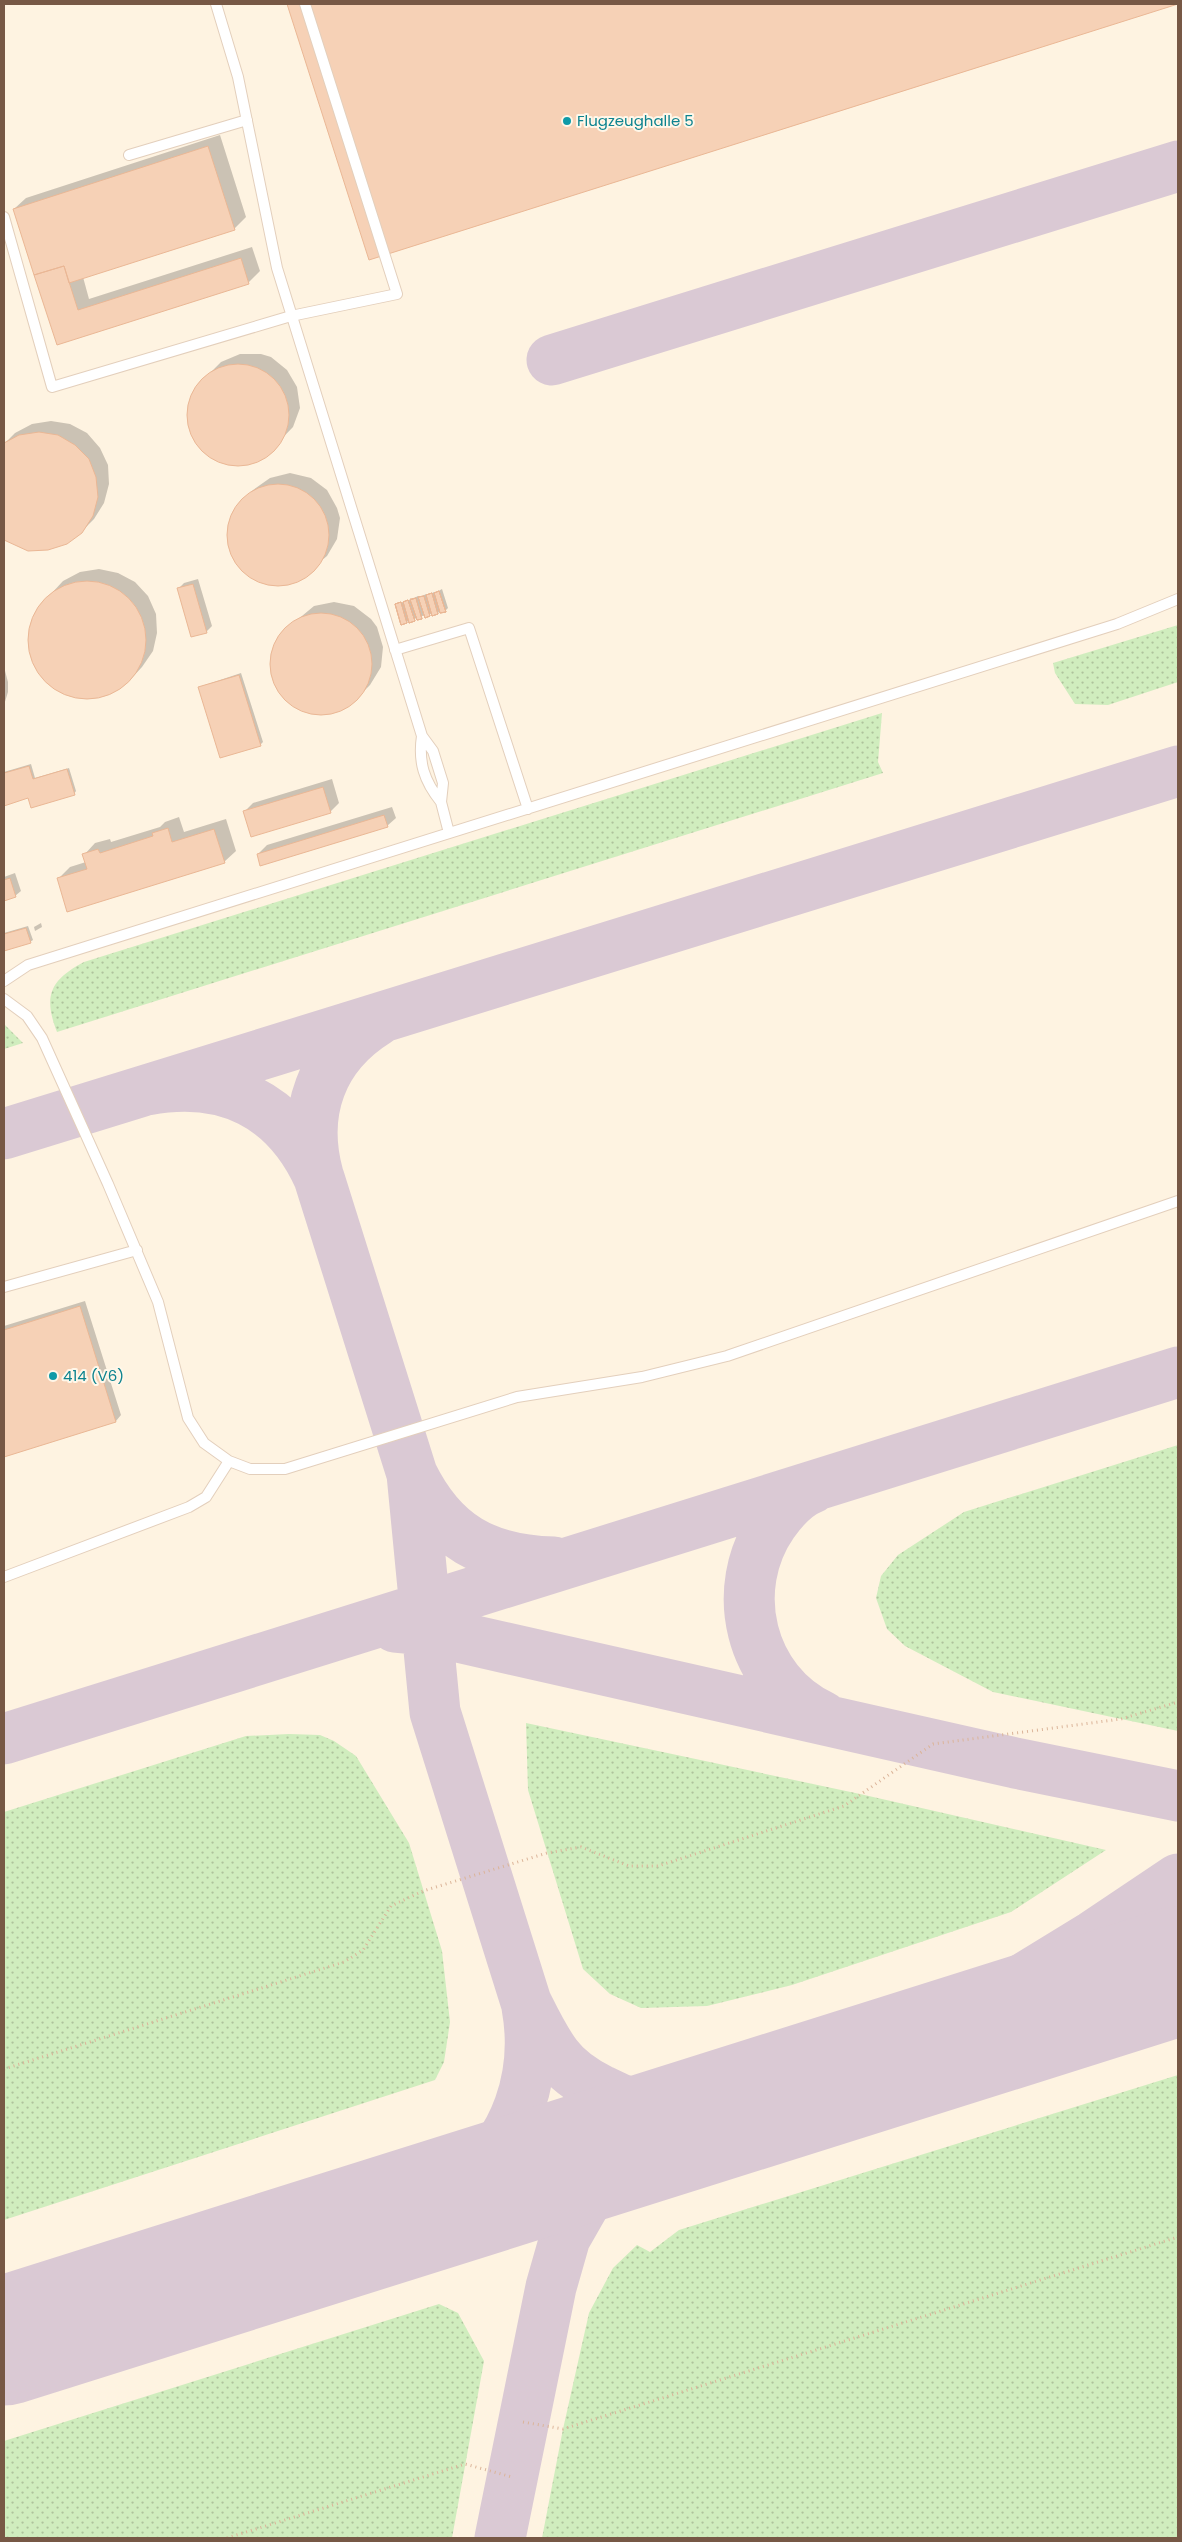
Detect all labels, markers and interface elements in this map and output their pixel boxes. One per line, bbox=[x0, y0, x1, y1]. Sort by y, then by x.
place label: Flugzeughalle 5 bbox=[577, 110, 694, 131]
marker: Flugzeughalle 5 bbox=[561, 115, 573, 127]
place label: 414 (V6) bbox=[63, 1365, 124, 1386]
marker: 414 (V6) bbox=[47, 1370, 59, 1382]

